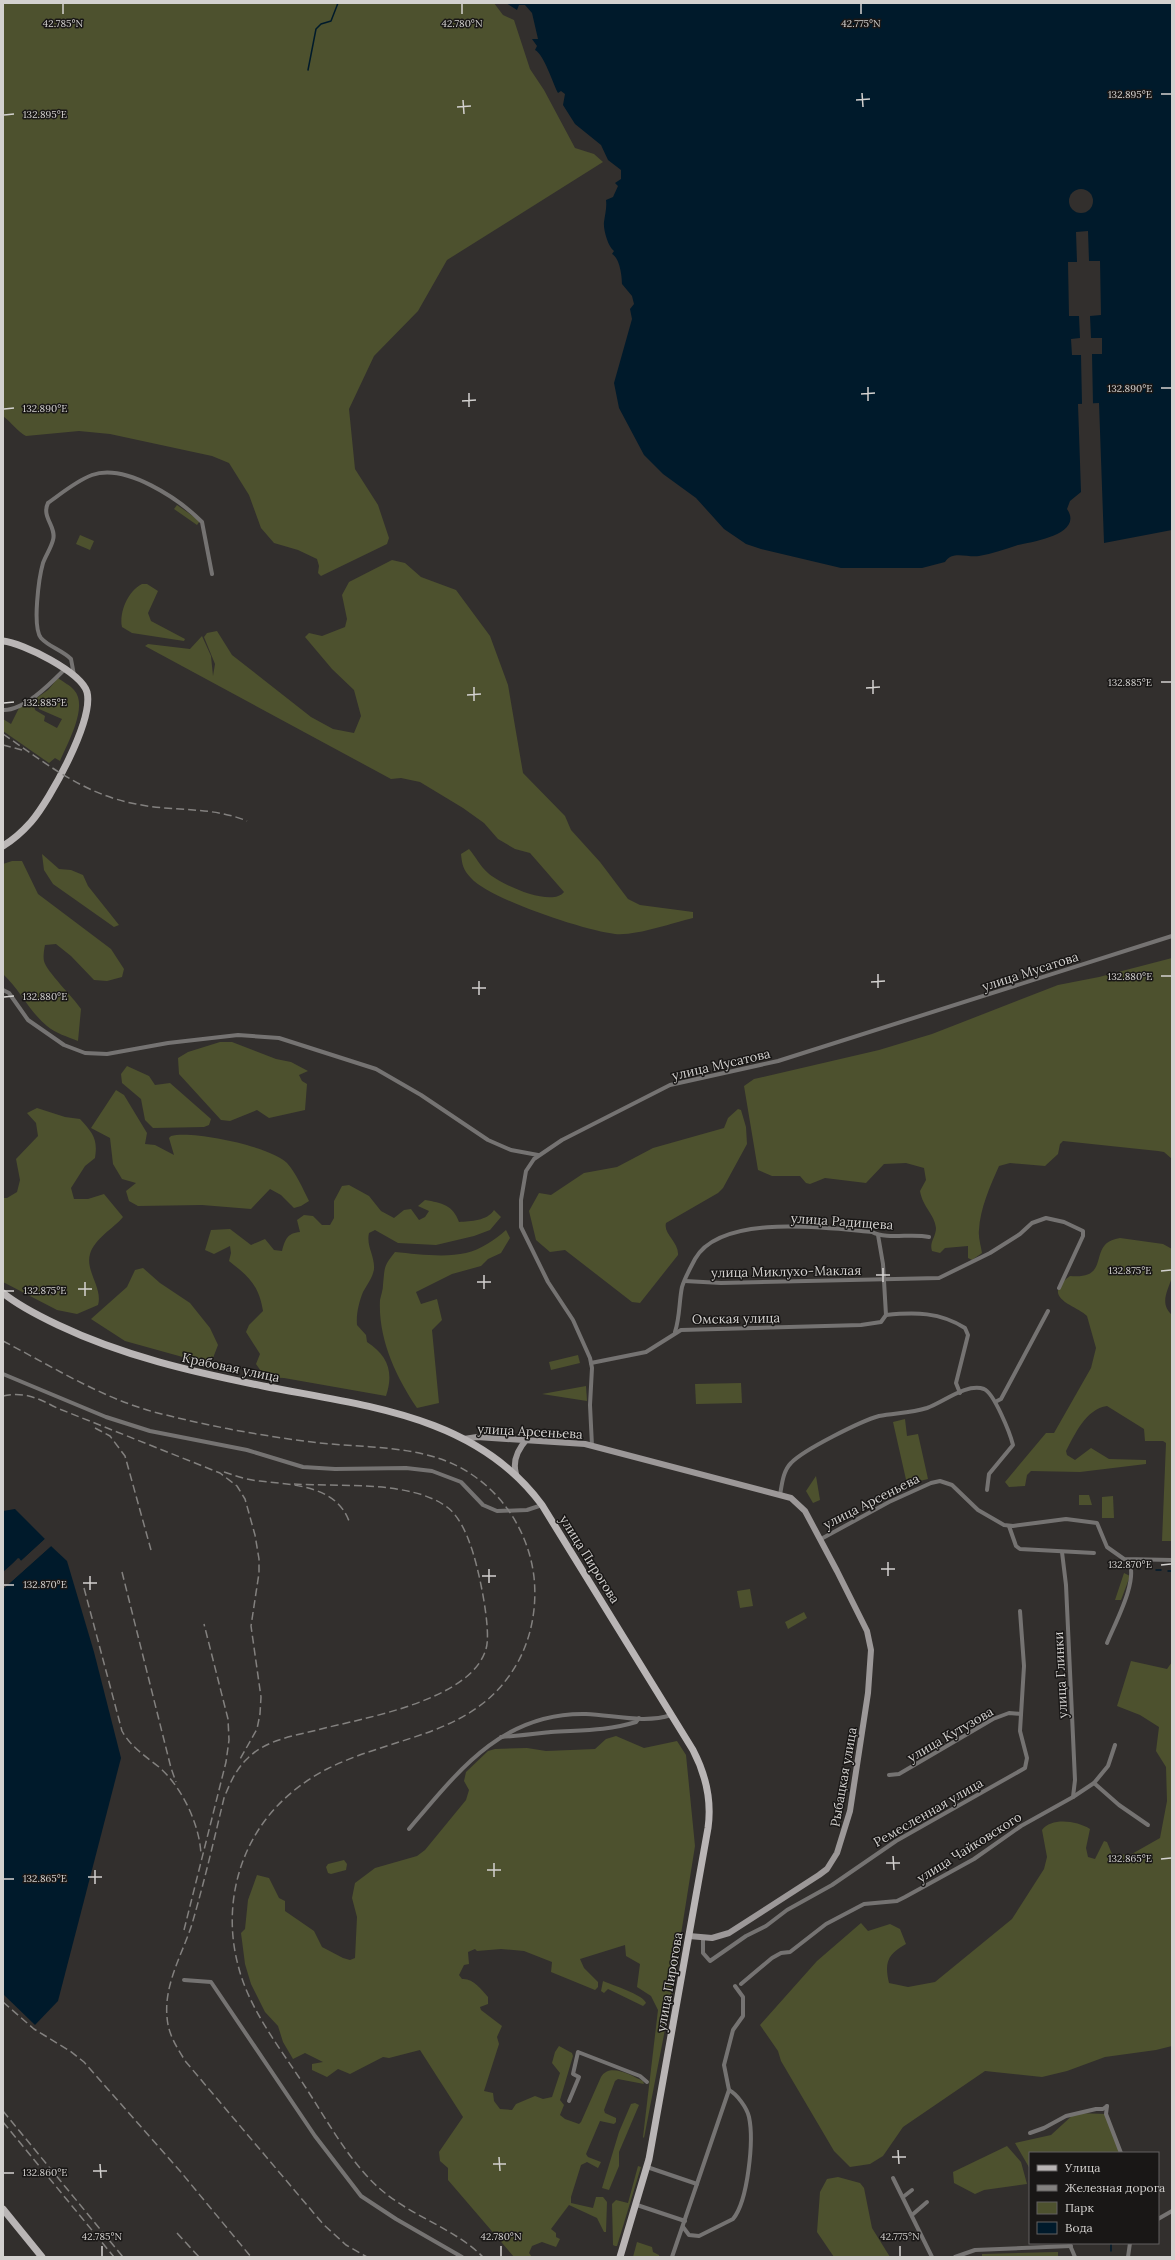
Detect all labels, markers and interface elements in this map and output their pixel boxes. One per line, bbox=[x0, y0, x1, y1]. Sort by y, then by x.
text: 42.785°N bbox=[43, 17, 84, 30]
text: 42.780°N bbox=[441, 17, 483, 30]
text: 42.775°N bbox=[841, 17, 881, 30]
text: 132.895°E bbox=[1108, 88, 1152, 101]
text: 132.895°E bbox=[23, 108, 67, 121]
text: 132.890°E bbox=[1108, 382, 1152, 395]
text: 132.890°E bbox=[23, 402, 67, 415]
text: 132.885°E bbox=[1108, 676, 1152, 689]
text: 132.885°E bbox=[23, 696, 67, 709]
street label: улица Мусатова bbox=[980, 948, 1081, 995]
text: 132.880°E bbox=[1108, 970, 1152, 983]
text: 132.880°E bbox=[23, 990, 67, 1003]
street label: улица Мусатова bbox=[670, 1045, 772, 1084]
street label: улица Радищева bbox=[790, 1209, 894, 1234]
street label: улица Миклухо-Маклая bbox=[711, 1262, 861, 1281]
text: 132.875°E bbox=[1109, 1264, 1152, 1277]
text: 132.875°E bbox=[24, 1284, 67, 1297]
street label: Омская улица bbox=[692, 1309, 781, 1328]
street label: Крабовая улица bbox=[181, 1349, 282, 1386]
street label: улица Арсеньева bbox=[477, 1420, 584, 1443]
street label: улица Арсеньева bbox=[820, 1470, 922, 1533]
street label: улица Пирогова bbox=[556, 1512, 624, 1607]
text: 132.870°E bbox=[1108, 1558, 1152, 1571]
text: 132.870°E bbox=[23, 1578, 67, 1591]
street label: улица Глинки bbox=[1050, 1631, 1071, 1719]
street label: улица Кутузова bbox=[904, 1703, 997, 1766]
street label: Рыбацкая улица bbox=[826, 1726, 861, 1828]
street label: Ремесленная улица bbox=[870, 1774, 986, 1851]
street label: улица Чайковского bbox=[914, 1808, 1025, 1887]
text: 132.865°E bbox=[1108, 1852, 1152, 1865]
text: 132.865°E bbox=[23, 1872, 67, 1885]
street label: улица Пирогова bbox=[652, 1931, 687, 2033]
legend bbox=[1029, 2152, 1159, 2244]
text: Улица bbox=[1064, 2160, 1101, 2175]
text: 132.860°E bbox=[23, 2166, 67, 2179]
text: Железная дорога bbox=[1065, 2180, 1165, 2195]
text: Парк bbox=[1065, 2200, 1094, 2215]
text: Вода bbox=[1065, 2220, 1093, 2235]
text: 42.785°N bbox=[82, 2230, 123, 2243]
text: 42.780°N bbox=[480, 2230, 522, 2243]
text: 42.775°N bbox=[880, 2230, 920, 2243]

